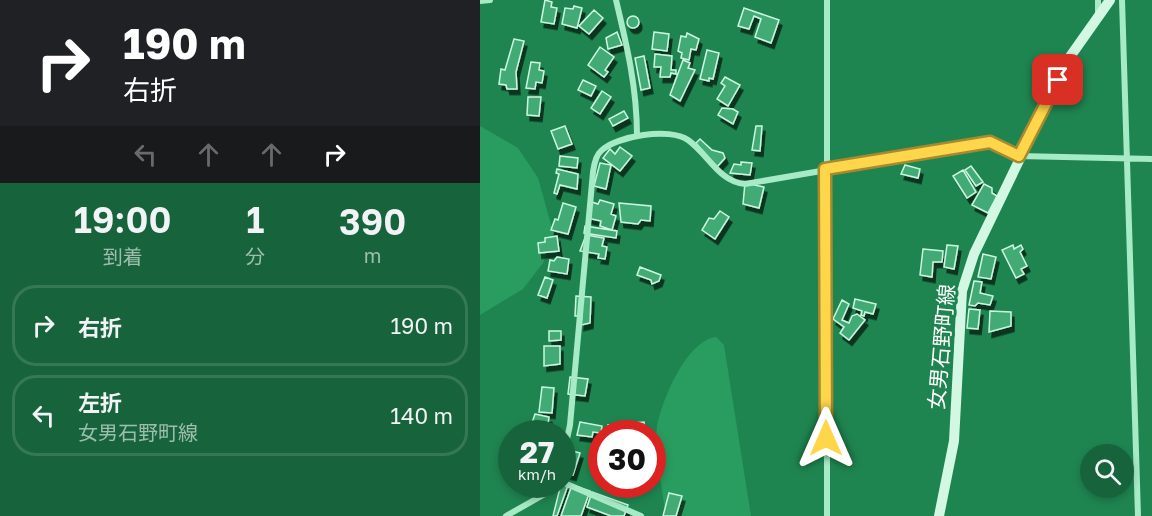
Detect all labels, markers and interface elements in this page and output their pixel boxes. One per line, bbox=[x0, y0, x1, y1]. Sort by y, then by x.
text: 190 m bbox=[123, 18, 246, 68]
icon: right bbox=[24, 24, 102, 102]
pin bbox=[1032, 54, 1083, 105]
icon: arrive bbox=[1041, 63, 1074, 96]
text: 右折 bbox=[123, 74, 177, 106]
icon: left bbox=[129, 138, 162, 171]
icon: ahead bbox=[192, 138, 225, 171]
icon: ahead bbox=[255, 138, 288, 171]
icon: right bbox=[318, 138, 351, 171]
text: 19:00 bbox=[74, 198, 172, 241]
text: 1 bbox=[246, 198, 264, 241]
text: 390 bbox=[339, 200, 406, 243]
text: m bbox=[364, 243, 381, 267]
text: 到着 bbox=[103, 244, 143, 268]
text: 分 bbox=[245, 244, 265, 268]
street label: 女男石野町線 bbox=[923, 283, 959, 411]
icon: right bbox=[27, 309, 60, 342]
text: 190 m bbox=[390, 312, 453, 339]
text: 右折 bbox=[78, 314, 122, 341]
text: 左折 bbox=[78, 389, 122, 416]
icon: left bbox=[27, 399, 60, 432]
text: 140 m bbox=[390, 402, 453, 429]
position arrow bbox=[794, 406, 858, 470]
text: 女男石野町線 bbox=[78, 420, 198, 444]
speed limit sign: 30 bbox=[588, 420, 666, 498]
text: 27 bbox=[520, 434, 554, 470]
map controls bbox=[1080, 444, 1134, 498]
button: search bbox=[1080, 444, 1134, 498]
text: km/h bbox=[518, 465, 556, 483]

